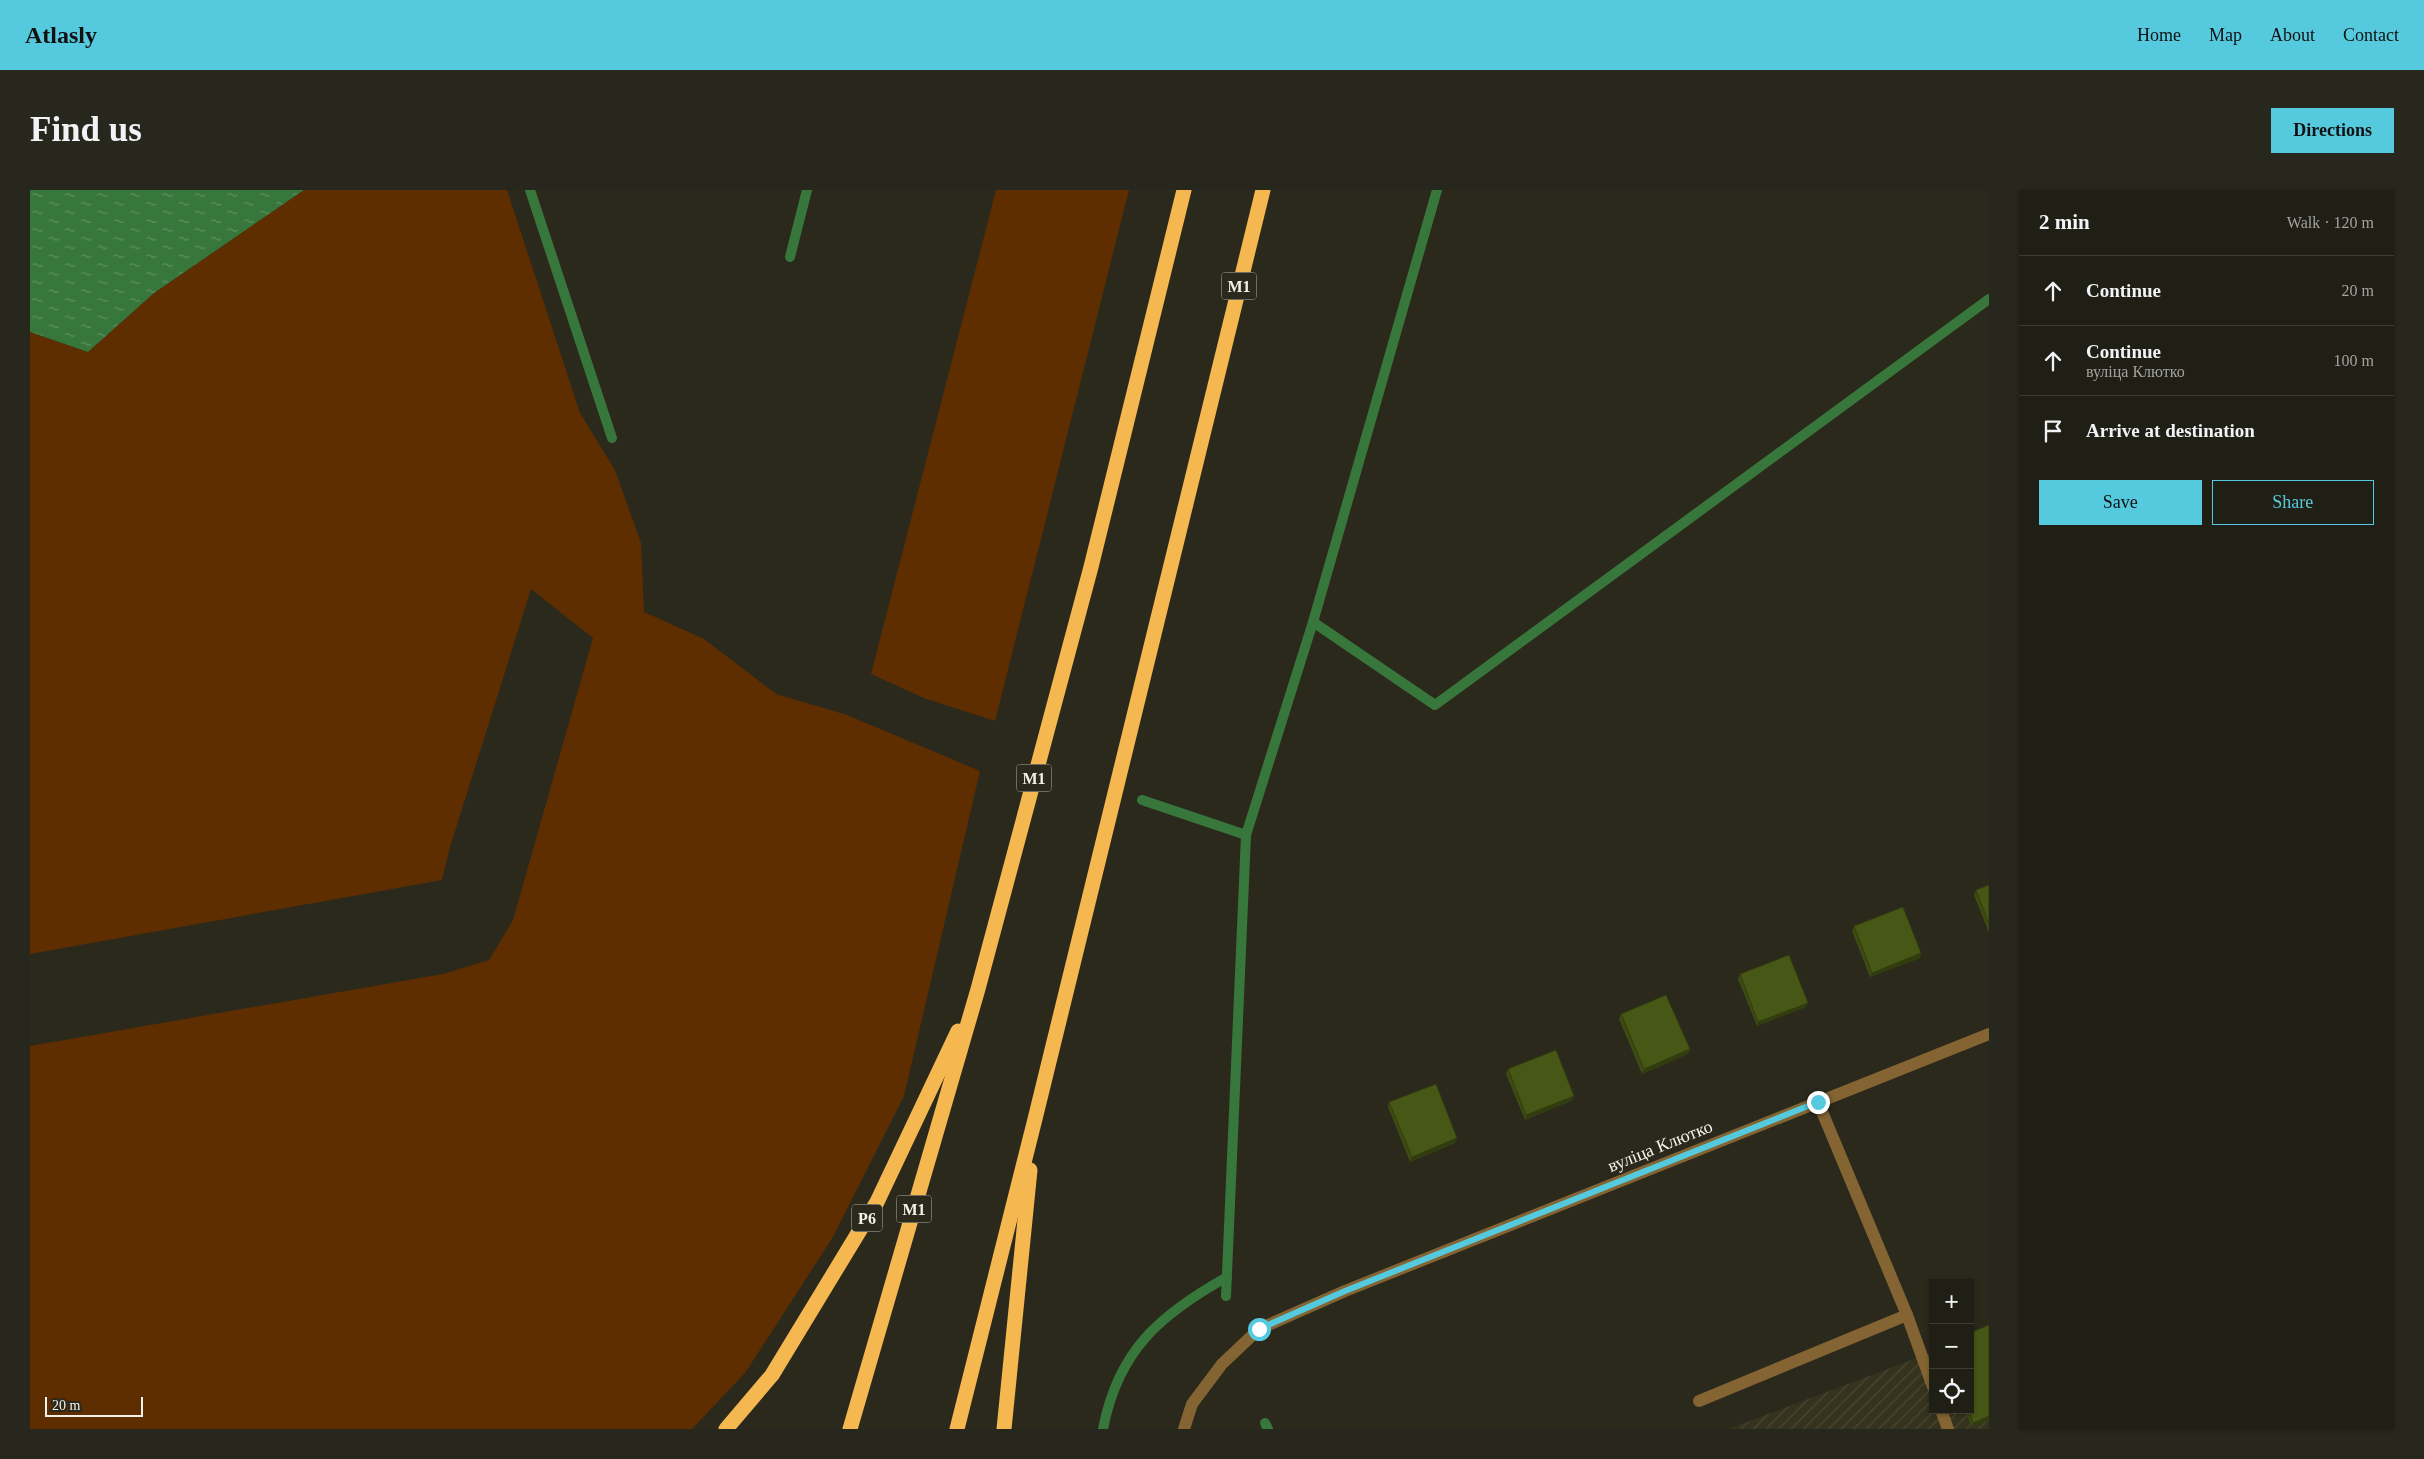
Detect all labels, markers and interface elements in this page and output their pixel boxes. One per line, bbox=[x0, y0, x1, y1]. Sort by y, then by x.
text: Atlasly bbox=[25, 22, 97, 48]
text: Home bbox=[2137, 25, 2181, 45]
text: Map bbox=[2209, 25, 2242, 45]
text: About bbox=[2270, 25, 2315, 45]
text: Contact bbox=[2343, 25, 2399, 45]
button: Directions bbox=[2271, 108, 2394, 153]
text: Find us bbox=[30, 110, 142, 149]
text: 2 min bbox=[2039, 210, 2090, 234]
text: Walk · 120 m bbox=[2287, 214, 2374, 231]
road number: М1 bbox=[1222, 272, 1256, 300]
icon: ahead bbox=[2039, 277, 2067, 305]
text: Continue bbox=[2086, 280, 2161, 301]
text: 20 m bbox=[2342, 282, 2374, 299]
text: Continue bbox=[2086, 341, 2161, 362]
icon: ahead bbox=[2039, 347, 2067, 375]
text: 100 m bbox=[2334, 352, 2374, 369]
text: вуліца Клютко bbox=[2086, 363, 2185, 380]
icon: arrive bbox=[2039, 417, 2067, 445]
text: Arrive at destination bbox=[2086, 420, 2255, 441]
button: Save bbox=[2039, 480, 2202, 525]
button: Share bbox=[2212, 480, 2374, 525]
road number: М1 bbox=[1016, 764, 1052, 792]
route end bbox=[1807, 1091, 1830, 1114]
street label: вуліца Клютко bbox=[1605, 1116, 1715, 1176]
road number: М1 bbox=[896, 1196, 932, 1222]
road number: Р6 bbox=[852, 1204, 882, 1232]
map controls bbox=[1929, 1279, 1974, 1414]
button: + bbox=[1929, 1279, 1974, 1324]
route start bbox=[1248, 1318, 1271, 1341]
button: − bbox=[1929, 1324, 1974, 1369]
button: locate bbox=[1929, 1369, 1974, 1414]
scale bar bbox=[45, 1394, 142, 1417]
text: 20 m bbox=[52, 1398, 80, 1413]

